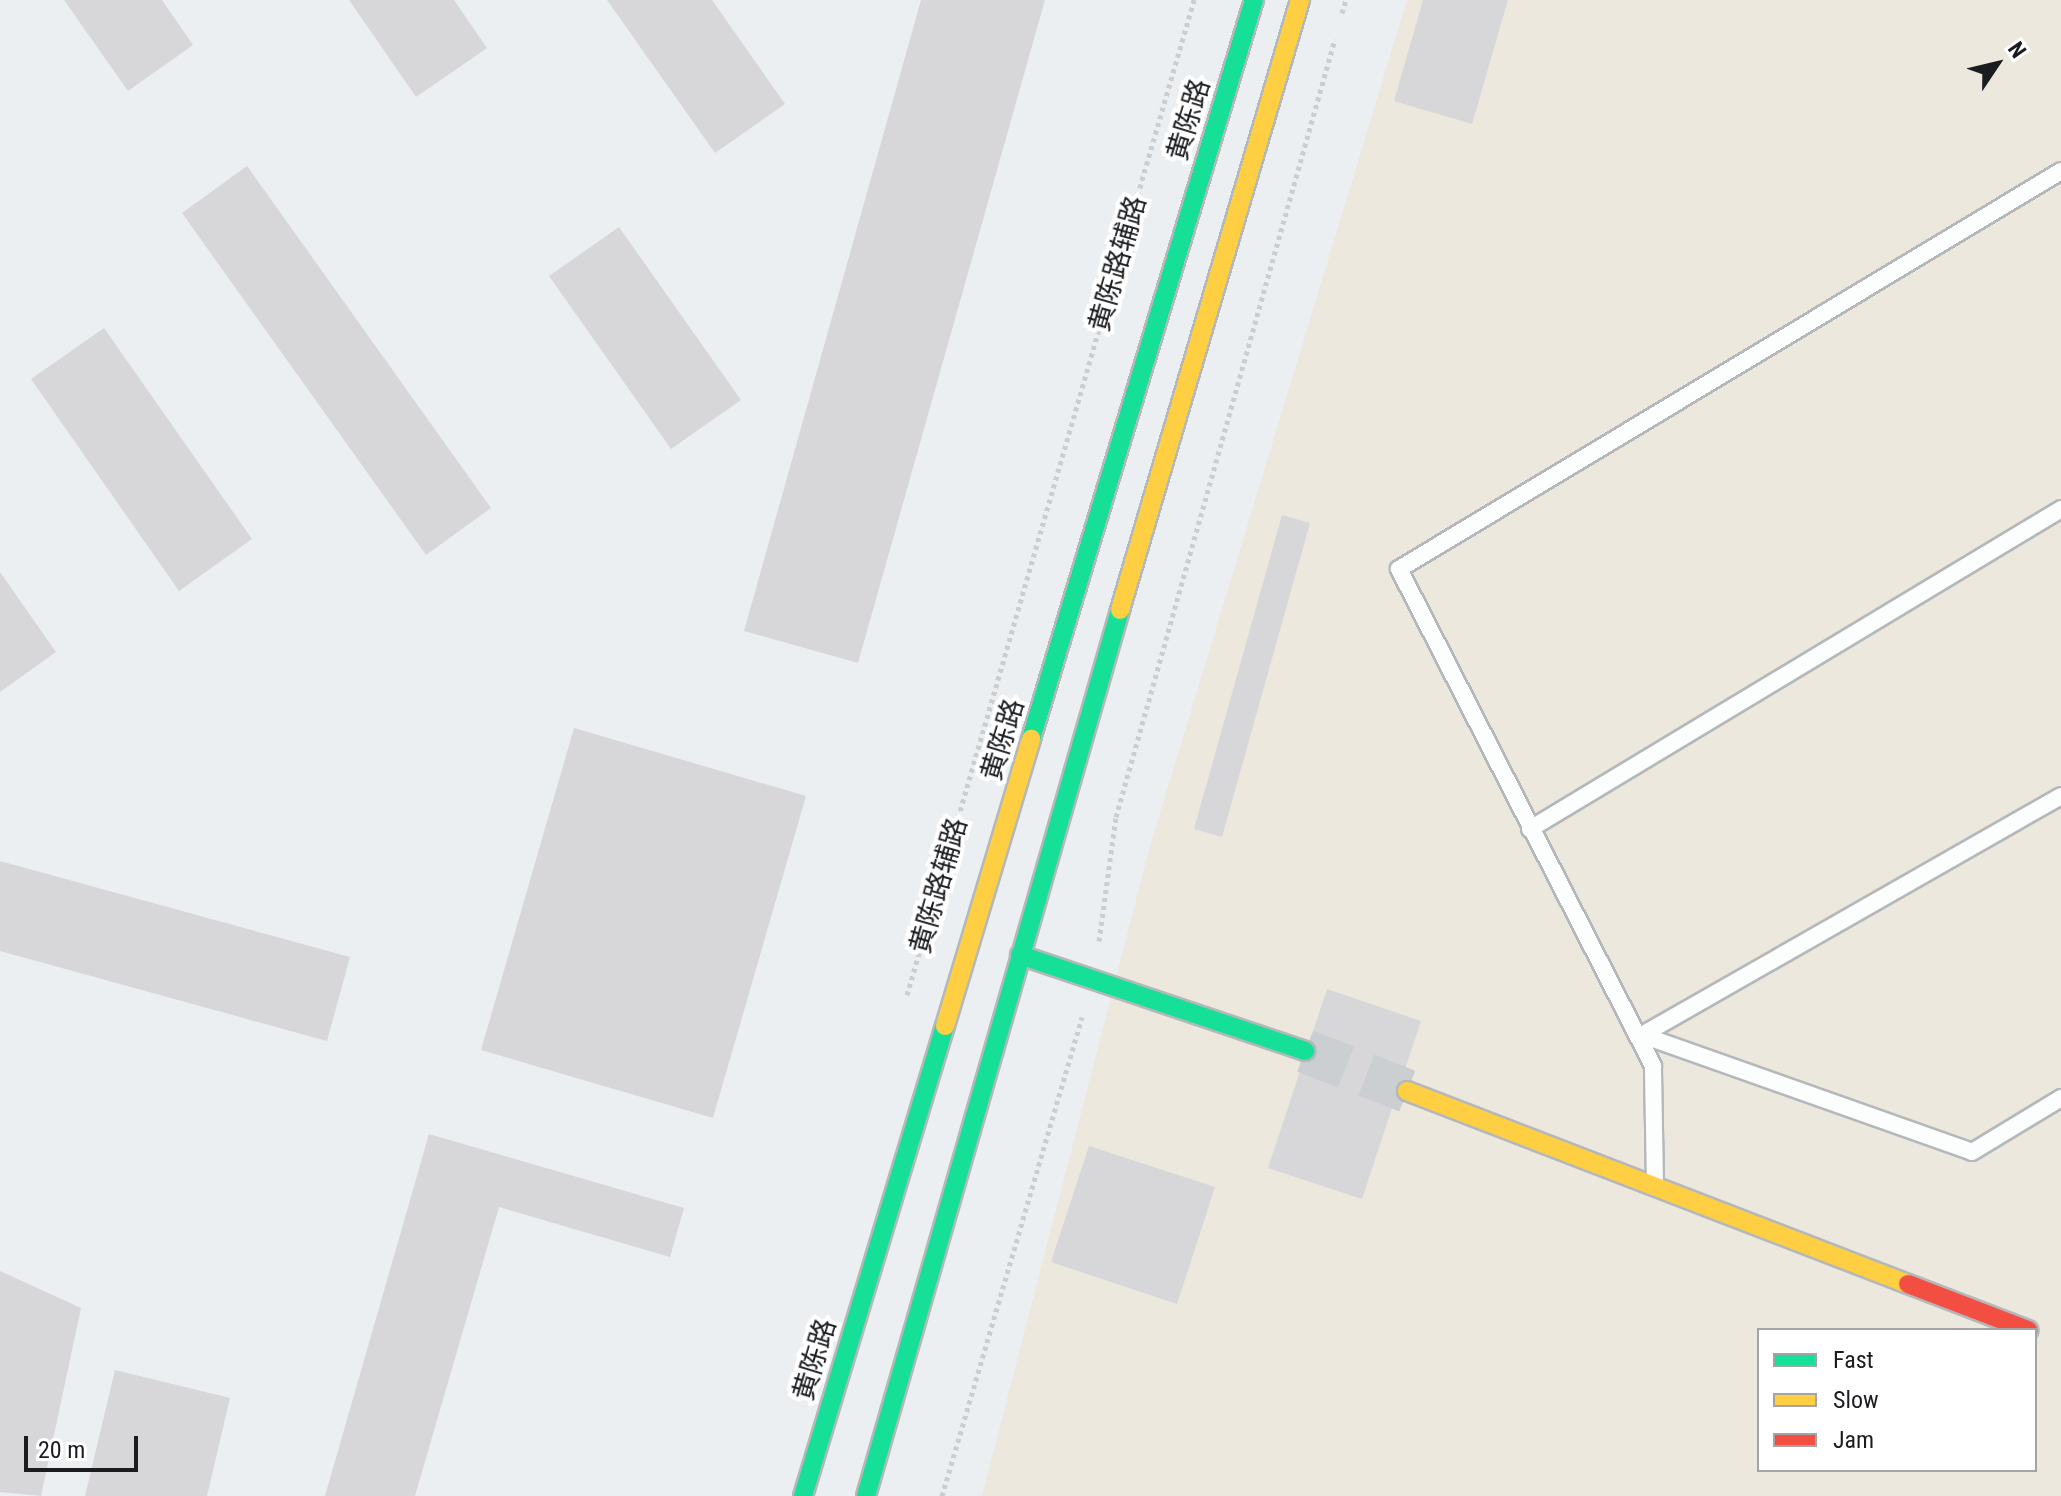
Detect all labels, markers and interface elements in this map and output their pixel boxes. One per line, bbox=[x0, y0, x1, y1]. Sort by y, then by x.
north arrow bbox=[1957, 24, 2037, 104]
text: N bbox=[2003, 37, 2031, 63]
street label: 黄陈路 bbox=[1161, 75, 1217, 165]
street label: 黄陈路辅路 bbox=[1083, 192, 1153, 336]
street label: 黄陈路 bbox=[975, 695, 1031, 785]
street label: 黄陈路辅路 bbox=[904, 814, 974, 958]
street label: 黄陈路 bbox=[787, 1315, 843, 1405]
legend bbox=[1757, 1328, 2037, 1472]
text: Fast bbox=[1833, 1346, 1874, 1374]
text: Slow bbox=[1833, 1386, 1879, 1414]
scale bar bbox=[28, 1420, 142, 1470]
text: Jam bbox=[1833, 1426, 1874, 1454]
text: 20 m bbox=[38, 1436, 85, 1464]

